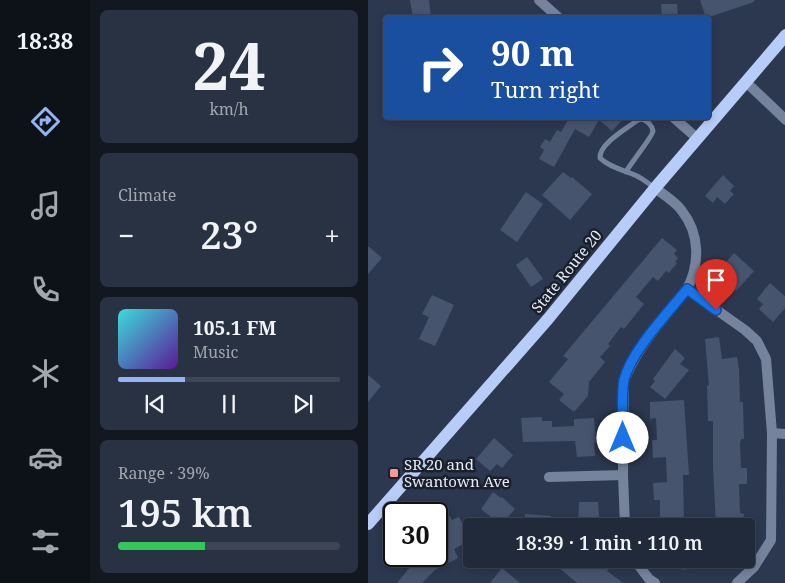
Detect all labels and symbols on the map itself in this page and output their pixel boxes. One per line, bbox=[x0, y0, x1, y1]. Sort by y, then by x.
street label: State Route 20 bbox=[526, 225, 606, 317]
pin bbox=[695, 259, 737, 310]
position arrow bbox=[596, 411, 648, 463]
place label: SR 20 and Swantown Ave bbox=[404, 454, 510, 491]
marker: SR 20 and Swantown Ave bbox=[388, 467, 400, 479]
speed limit sign: 30 bbox=[383, 502, 448, 567]

